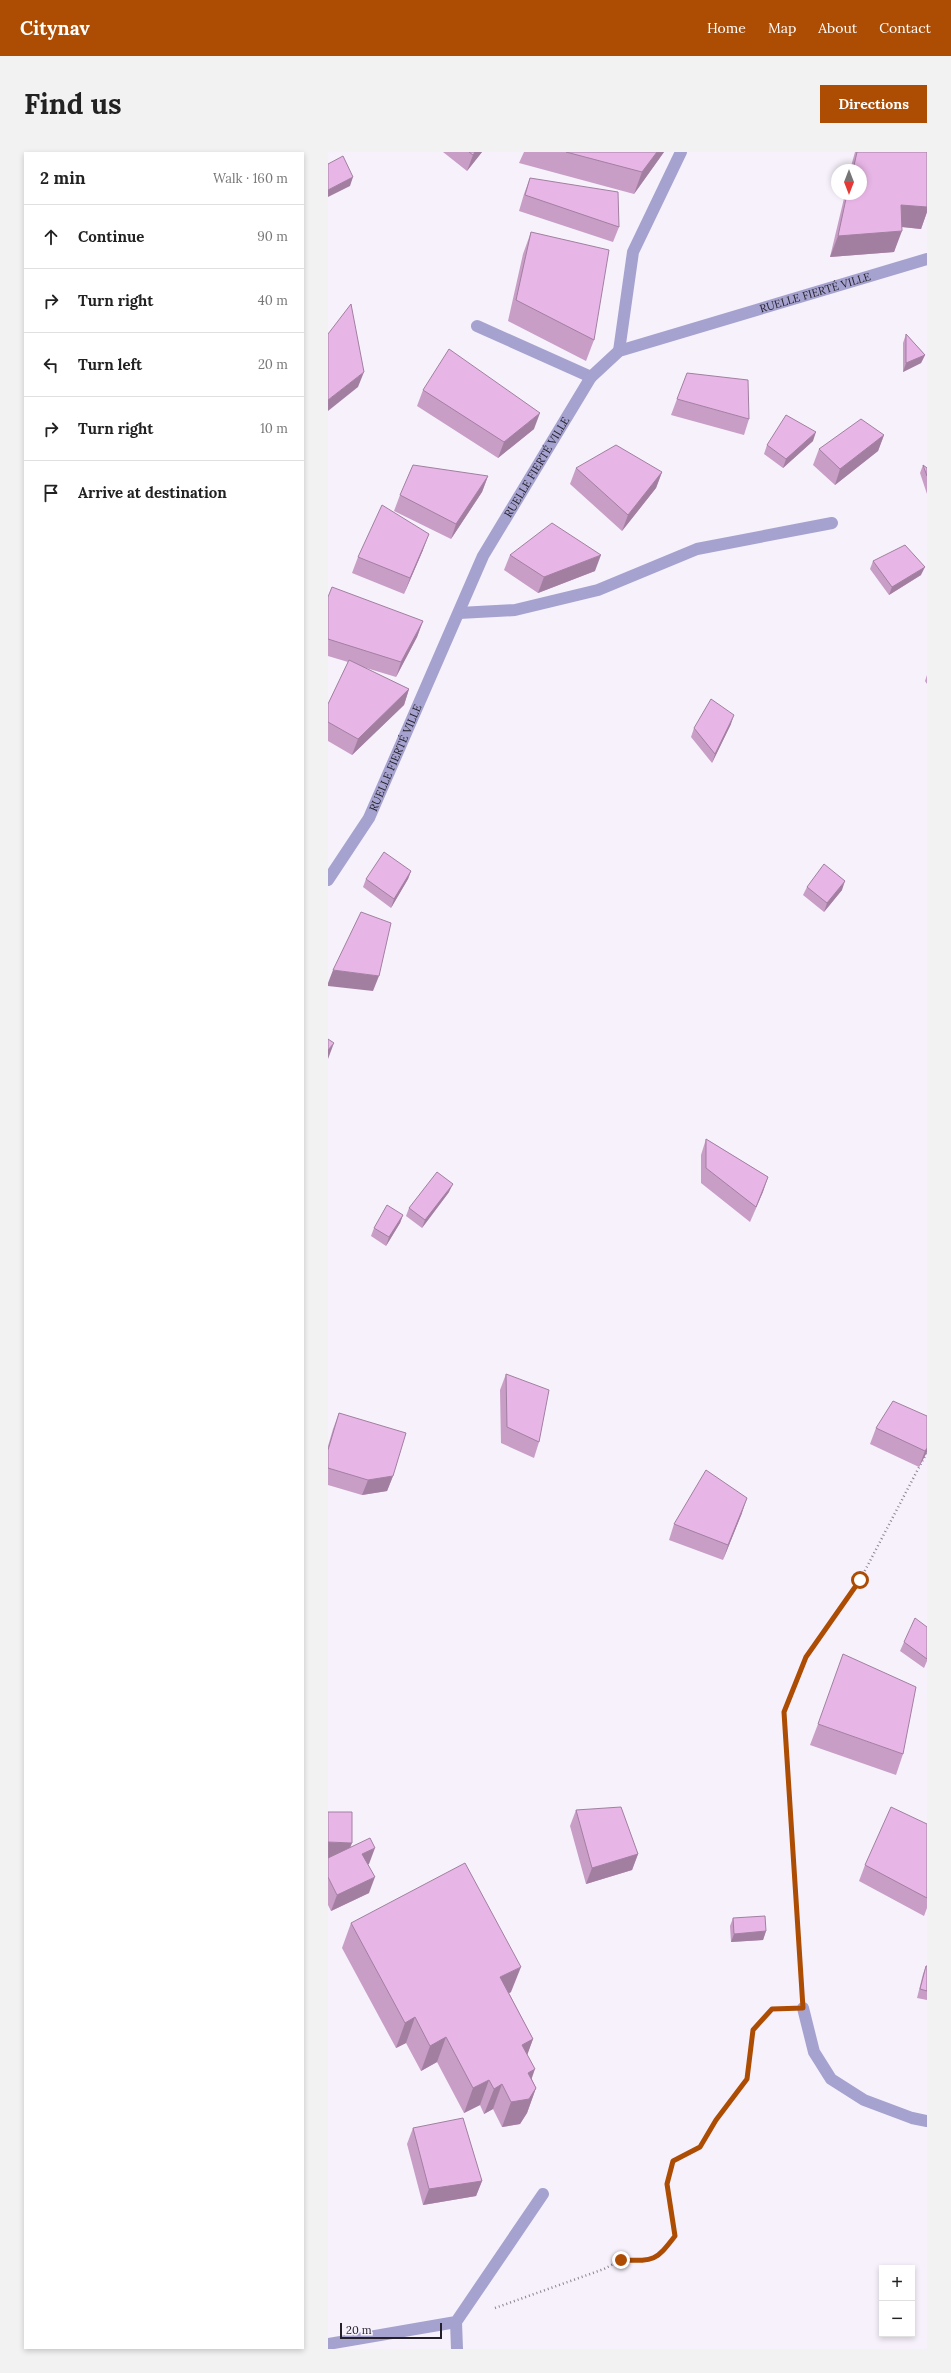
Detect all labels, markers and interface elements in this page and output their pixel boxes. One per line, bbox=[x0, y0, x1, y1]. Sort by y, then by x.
text: Citynav bbox=[20, 16, 90, 40]
text: Home bbox=[707, 19, 746, 37]
text: Map bbox=[768, 19, 796, 37]
text: About bbox=[818, 19, 857, 37]
text: Contact bbox=[879, 19, 931, 37]
button: Directions bbox=[820, 85, 927, 123]
text: Find us bbox=[24, 86, 122, 122]
north arrow bbox=[831, 164, 867, 200]
text: 2 min bbox=[40, 167, 86, 189]
text: Walk · 160 m bbox=[213, 170, 288, 187]
icon: ahead bbox=[40, 226, 62, 248]
text: Continue bbox=[78, 227, 144, 246]
text: 90 m bbox=[257, 228, 288, 245]
street label: RUELLE FIERTÉ VILLE bbox=[758, 269, 872, 316]
icon: right bbox=[40, 290, 62, 312]
text: Turn right bbox=[78, 291, 154, 310]
text: 40 m bbox=[258, 292, 288, 309]
icon: left bbox=[40, 354, 62, 376]
text: Turn left bbox=[78, 355, 142, 374]
text: 20 m bbox=[258, 356, 288, 373]
street label: RUELLE FIERTÉ VILLE bbox=[501, 414, 573, 520]
icon: right bbox=[40, 418, 62, 440]
text: Turn right bbox=[78, 419, 154, 438]
text: 10 m bbox=[260, 420, 288, 437]
icon: arrive bbox=[40, 482, 62, 504]
text: Arrive at destination bbox=[78, 483, 227, 502]
street label: RUELLE FIERTÉ VILLE bbox=[366, 702, 425, 813]
route start bbox=[851, 1571, 869, 1589]
route end bbox=[612, 2251, 630, 2269]
map controls bbox=[879, 2265, 915, 2337]
button: + bbox=[879, 2265, 915, 2301]
button: − bbox=[879, 2301, 915, 2337]
scale bar bbox=[340, 2321, 442, 2340]
text: 20 m bbox=[346, 2323, 371, 2337]

